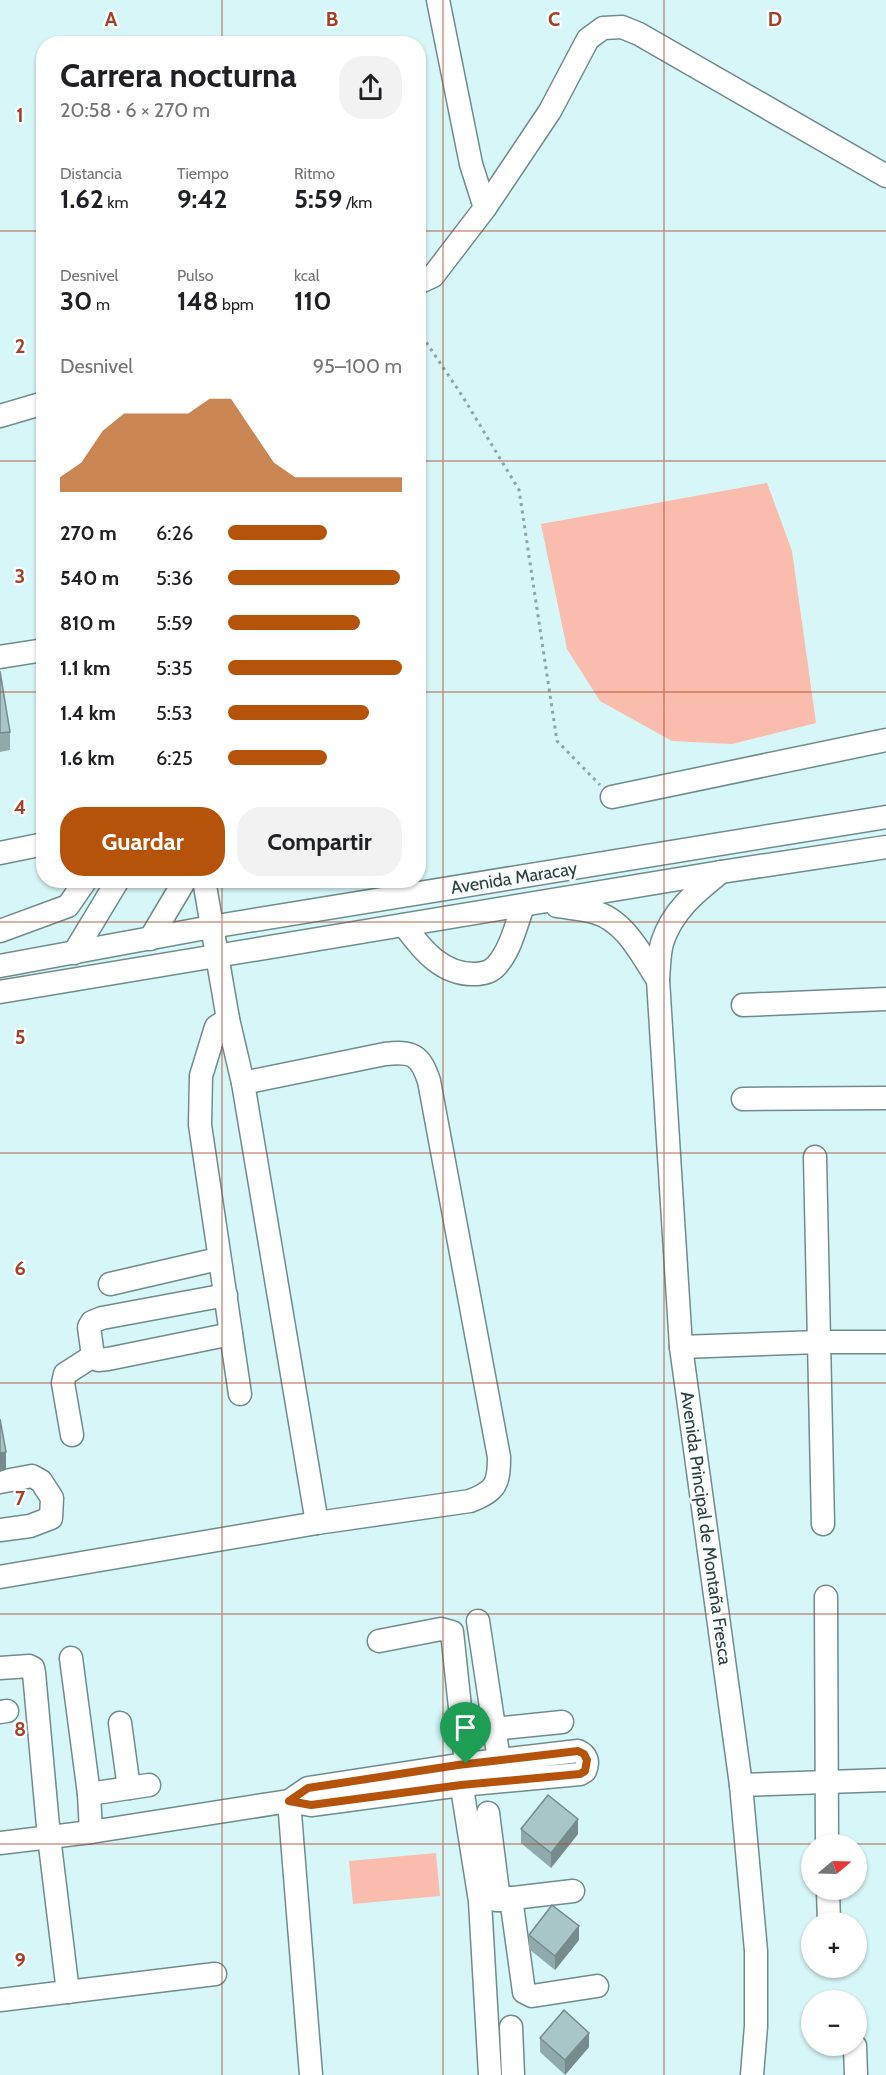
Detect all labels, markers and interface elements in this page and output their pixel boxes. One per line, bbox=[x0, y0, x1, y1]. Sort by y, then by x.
text: A bbox=[105, 7, 118, 31]
text: B bbox=[326, 7, 338, 31]
text: C bbox=[548, 7, 560, 31]
text: D bbox=[768, 7, 782, 31]
text: Carrera nocturna bbox=[60, 55, 297, 95]
button: share bbox=[339, 56, 402, 119]
text: 20:58 · 6 × 270 m bbox=[60, 98, 210, 122]
text: 1 bbox=[16, 103, 24, 127]
text: Distancia bbox=[60, 164, 122, 183]
text: Tiempo bbox=[177, 164, 229, 183]
text: Ritmo bbox=[294, 164, 335, 183]
text: 1.62 bbox=[60, 183, 104, 215]
text: 9:42 bbox=[177, 183, 227, 215]
text: 5:59 bbox=[294, 183, 342, 215]
text: km bbox=[104, 193, 129, 212]
text: /km bbox=[342, 193, 372, 212]
text: Desnivel bbox=[60, 266, 118, 285]
text: Pulso bbox=[177, 266, 214, 285]
text: kcal bbox=[294, 266, 320, 285]
text: 30 bbox=[60, 285, 92, 317]
text: 148 bbox=[177, 285, 218, 317]
text: 110 bbox=[294, 285, 332, 317]
text: m bbox=[92, 295, 110, 314]
text: bpm bbox=[218, 295, 254, 314]
text: 2 bbox=[15, 334, 25, 358]
text: Desnivel bbox=[60, 354, 133, 378]
text: 95–100 m bbox=[313, 354, 402, 378]
text: 270 m bbox=[60, 521, 117, 545]
text: 6:26 bbox=[156, 521, 193, 545]
text: 3 bbox=[15, 564, 25, 588]
text: 540 m bbox=[60, 566, 119, 590]
text: 5:36 bbox=[156, 566, 193, 590]
text: 810 m bbox=[60, 611, 115, 635]
text: 5:59 bbox=[156, 611, 193, 635]
text: 1.1 km bbox=[60, 656, 110, 680]
text: 5:35 bbox=[156, 656, 193, 680]
text: 1.4 km bbox=[60, 701, 116, 725]
text: 5:53 bbox=[156, 701, 193, 725]
text: 1.6 km bbox=[60, 746, 115, 770]
text: 6:25 bbox=[156, 746, 193, 770]
text: 4 bbox=[14, 795, 26, 819]
button: Guardar bbox=[60, 807, 225, 876]
button: Compartir bbox=[237, 807, 402, 876]
street label: Avenida Maracay bbox=[449, 857, 579, 899]
text: 5 bbox=[15, 1025, 25, 1049]
text: 6 bbox=[14, 1256, 26, 1280]
street label: Avenida Principal de Montaña Fresca bbox=[676, 1390, 736, 1667]
text: 7 bbox=[15, 1486, 26, 1510]
pin bbox=[440, 1702, 491, 1764]
icon: arrive bbox=[449, 1711, 482, 1744]
text: 8 bbox=[14, 1717, 26, 1741]
north arrow bbox=[801, 1834, 867, 1900]
map controls bbox=[801, 1834, 867, 2056]
button: + bbox=[801, 1912, 867, 1978]
text: 9 bbox=[14, 1948, 26, 1972]
button: − bbox=[801, 1990, 867, 2056]

